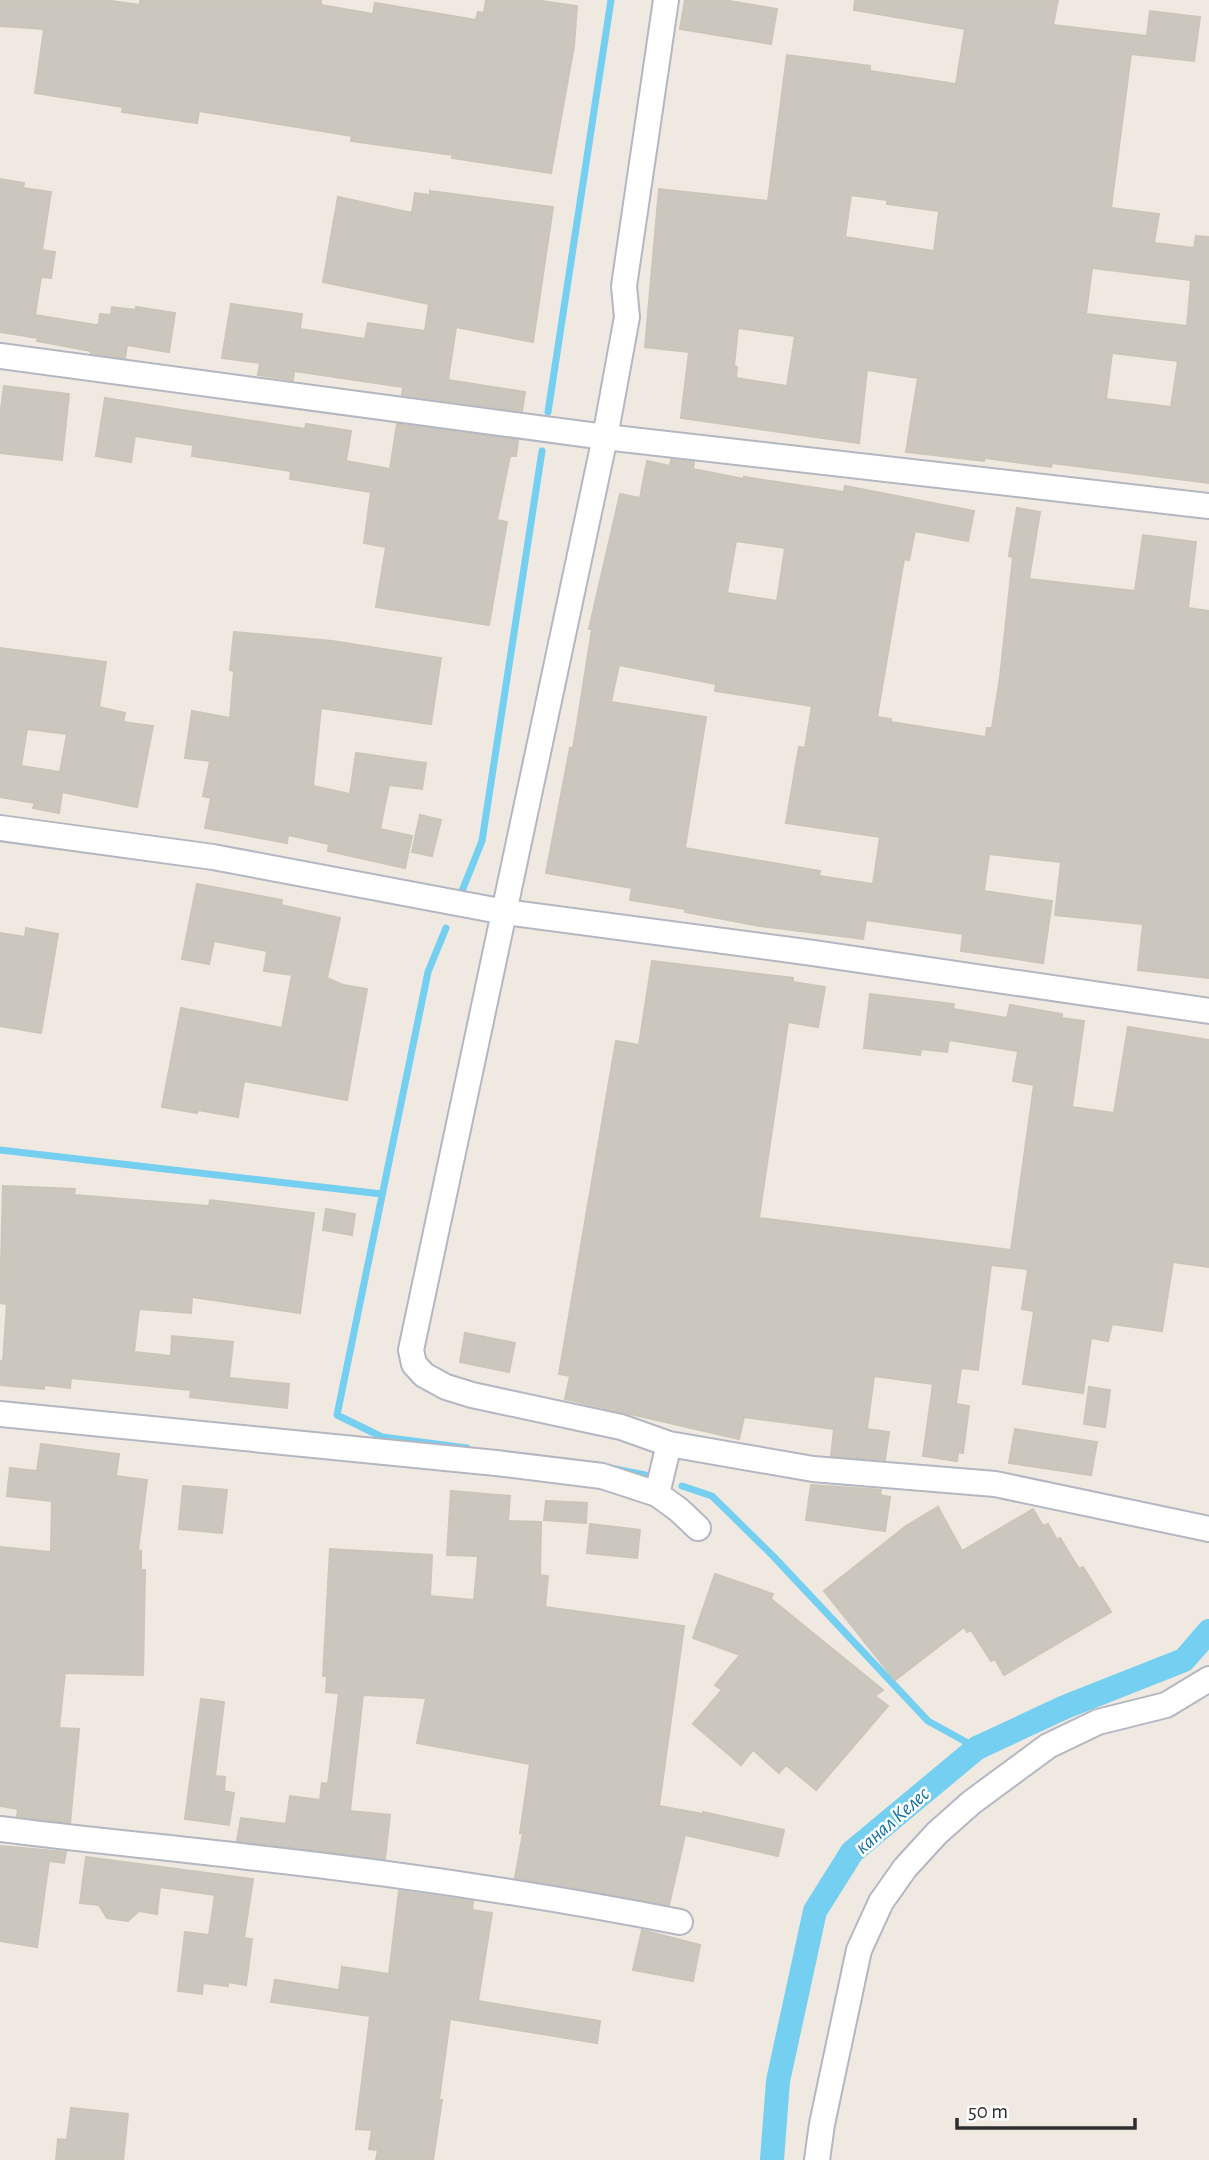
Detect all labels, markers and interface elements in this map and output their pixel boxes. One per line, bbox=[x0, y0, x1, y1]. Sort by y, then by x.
water label: канал Келес bbox=[851, 1782, 934, 1858]
scale bar bbox=[957, 2086, 1136, 2130]
text: 50 m bbox=[968, 2101, 1008, 2122]

